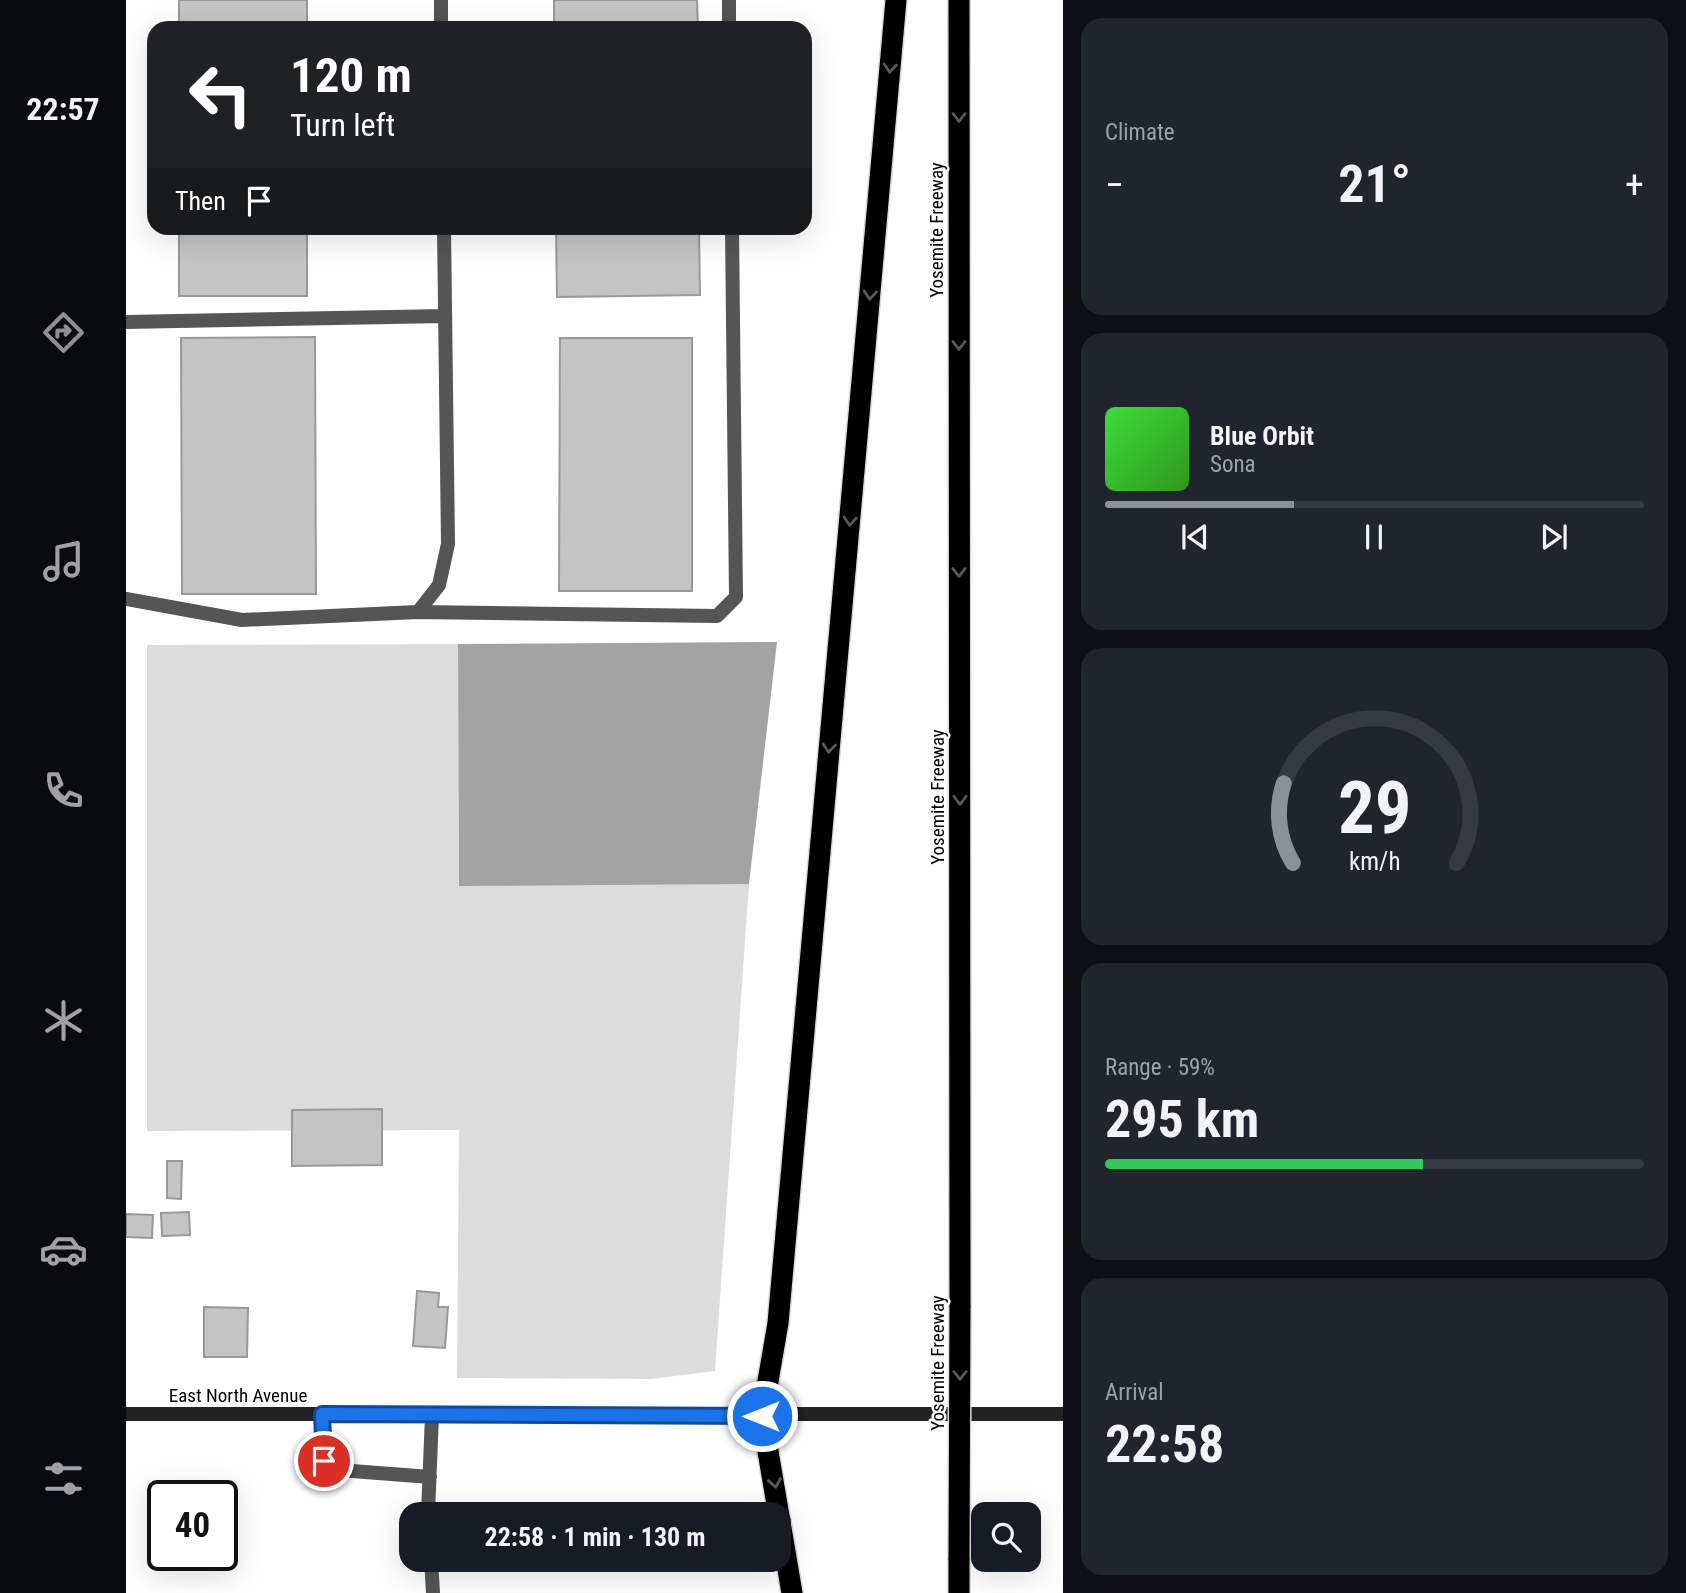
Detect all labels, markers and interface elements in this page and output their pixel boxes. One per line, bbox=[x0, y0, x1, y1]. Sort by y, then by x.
text: 120 m bbox=[290, 47, 412, 104]
icon: left bbox=[175, 49, 266, 140]
one-way arrow bbox=[883, 63, 898, 74]
text: 22:57 bbox=[26, 90, 100, 128]
text: Turn left bbox=[290, 106, 395, 144]
one-way arrow bbox=[951, 112, 967, 123]
text: Climate bbox=[1105, 119, 1175, 146]
text: 21° bbox=[1338, 154, 1411, 215]
street label: Yosemite Freeway bbox=[925, 162, 948, 298]
text: − bbox=[1105, 163, 1124, 207]
text: + bbox=[1625, 163, 1644, 207]
icon: arrive bbox=[240, 182, 278, 220]
text: Then bbox=[175, 186, 226, 216]
one-way arrow bbox=[863, 289, 878, 300]
icon: directions bbox=[39, 308, 88, 357]
one-way arrow bbox=[951, 340, 967, 350]
text: Blue Orbit bbox=[1210, 421, 1314, 451]
text: Sona bbox=[1210, 451, 1256, 478]
one-way arrow bbox=[843, 516, 858, 527]
icon: previous bbox=[1176, 518, 1214, 556]
icon: pause bbox=[1355, 518, 1393, 556]
icon: next bbox=[1535, 518, 1573, 556]
icon: music bbox=[39, 537, 88, 586]
one-way arrow bbox=[951, 567, 967, 578]
street label: Yosemite Freeway bbox=[926, 729, 949, 865]
one-way arrow bbox=[822, 743, 837, 754]
text: 29 bbox=[1338, 765, 1411, 851]
icon: phone bbox=[39, 766, 88, 815]
one-way arrow bbox=[952, 795, 968, 805]
text: km/h bbox=[1349, 846, 1400, 875]
icon: climate bbox=[39, 996, 88, 1045]
text: Range · 59% bbox=[1105, 1054, 1215, 1081]
text: 295 km bbox=[1105, 1089, 1259, 1150]
icon: car bbox=[39, 1225, 88, 1274]
street label: Yosemite Freeway bbox=[926, 1295, 949, 1431]
one-way arrow bbox=[952, 1370, 968, 1381]
position arrow bbox=[725, 1379, 799, 1453]
text: Arrival bbox=[1105, 1379, 1164, 1406]
street label: East North Avenue bbox=[169, 1384, 307, 1407]
text: 22:58 bbox=[1105, 1414, 1224, 1475]
pin bbox=[294, 1431, 354, 1491]
icon: arrive bbox=[305, 1442, 343, 1480]
icon: filters bbox=[39, 1454, 88, 1503]
one-way arrow bbox=[767, 1477, 782, 1489]
speed limit sign: 40 bbox=[147, 1480, 238, 1571]
map controls bbox=[971, 1502, 1041, 1572]
button: search bbox=[971, 1502, 1041, 1572]
text: 22:58 · 1 min · 130 m bbox=[485, 1522, 705, 1552]

